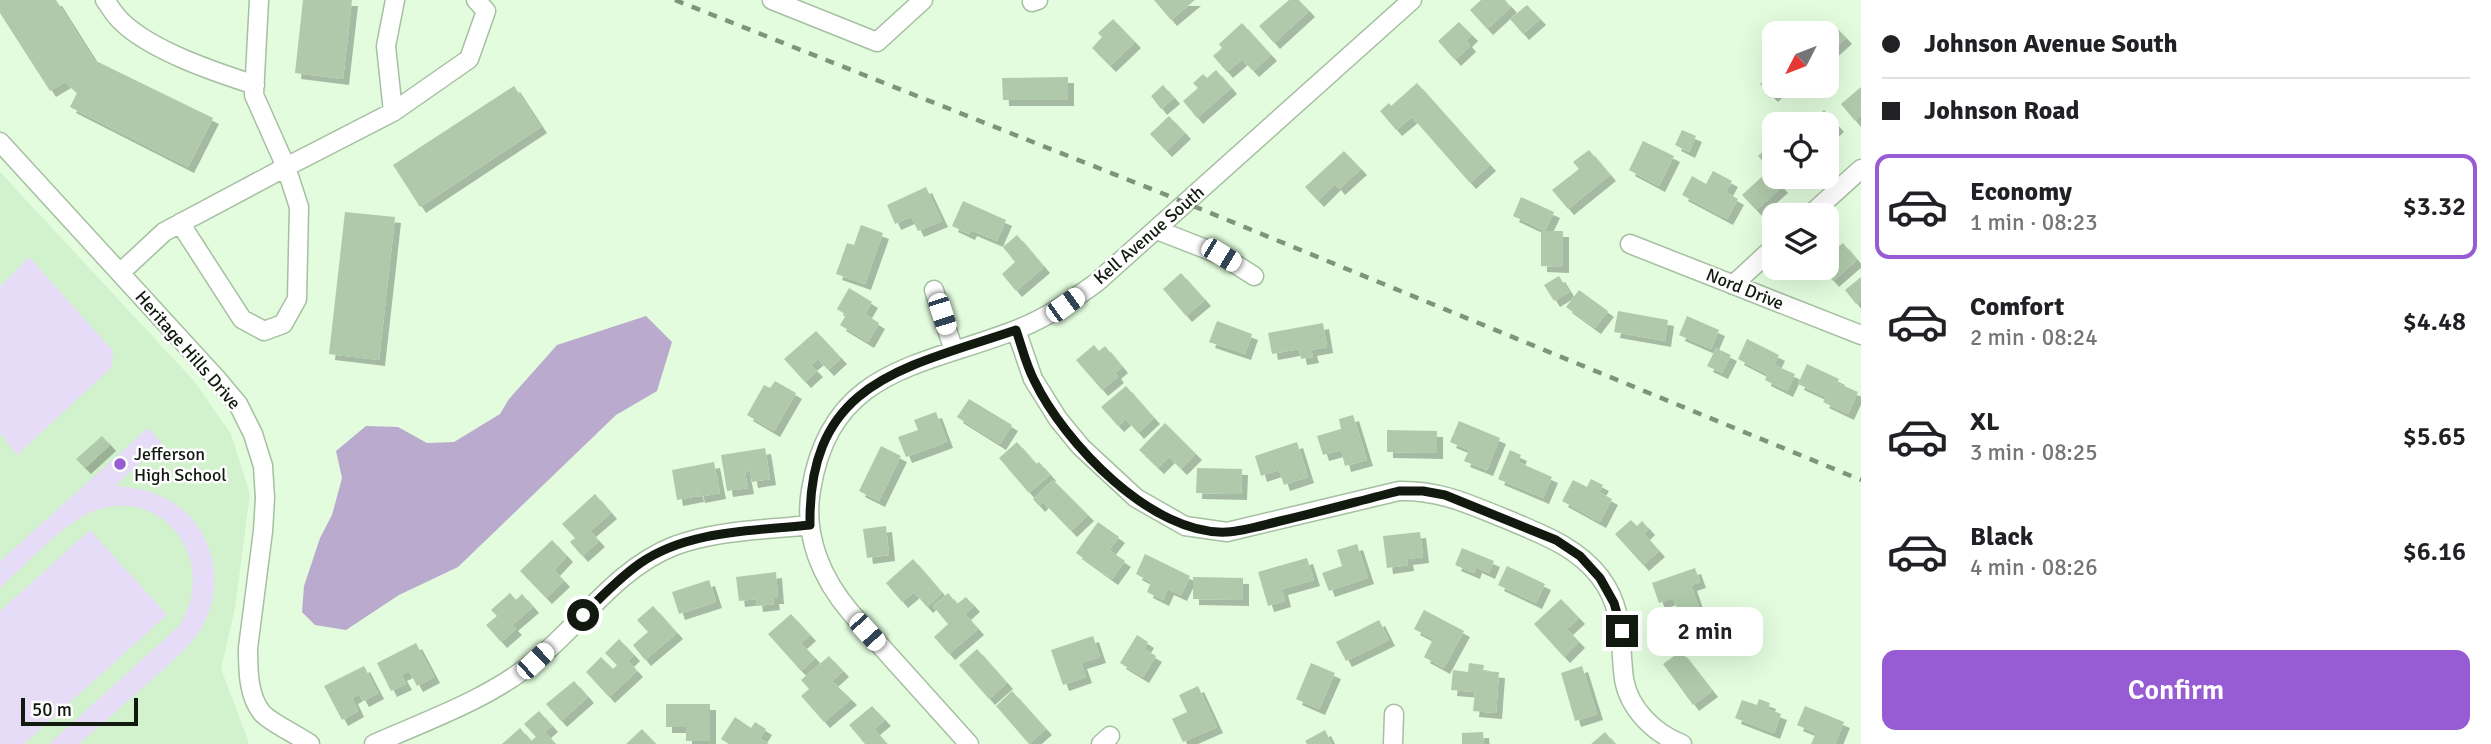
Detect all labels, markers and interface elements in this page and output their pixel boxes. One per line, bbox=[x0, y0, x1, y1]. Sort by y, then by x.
north arrow bbox=[1762, 21, 1839, 98]
map controls bbox=[1762, 21, 1839, 280]
text: Johnson Avenue South bbox=[1924, 28, 2178, 60]
text: Johnson Road bbox=[1924, 95, 2080, 127]
button: locate bbox=[1762, 112, 1839, 189]
icon: car bbox=[1886, 175, 1949, 238]
text: Economy bbox=[1970, 176, 2072, 208]
street label: Kell Avenue South bbox=[1089, 181, 1209, 289]
text: $3.32 bbox=[2403, 191, 2466, 223]
button: layers bbox=[1762, 203, 1839, 280]
text: 1 min · 08:23 bbox=[1970, 208, 2098, 237]
car bbox=[1198, 235, 1245, 275]
street label: Nord Drive bbox=[1703, 263, 1787, 315]
car bbox=[1042, 284, 1089, 326]
street label: Heritage Hills Drive bbox=[130, 286, 246, 414]
icon: car bbox=[1886, 290, 1949, 353]
car bbox=[926, 291, 959, 337]
text: Comfort bbox=[1970, 291, 2064, 323]
text: $4.48 bbox=[2403, 306, 2466, 338]
text: 2 min · 08:24 bbox=[1970, 323, 2098, 352]
icon: car bbox=[1886, 405, 1949, 468]
text: XL bbox=[1970, 406, 2000, 438]
text: $5.65 bbox=[2403, 421, 2466, 453]
text: 3 min · 08:25 bbox=[1970, 438, 2098, 467]
place label: Jefferson High School bbox=[134, 443, 227, 486]
marker: Jefferson High School bbox=[112, 456, 128, 472]
icon: car bbox=[1886, 520, 1949, 583]
text: Black bbox=[1970, 521, 2033, 553]
text: $6.16 bbox=[2403, 536, 2466, 568]
text: 4 min · 08:26 bbox=[1970, 553, 2098, 582]
route start bbox=[567, 599, 599, 631]
callout: 2 min bbox=[1646, 606, 1762, 656]
car bbox=[846, 609, 889, 655]
route end bbox=[1606, 615, 1638, 647]
text: 2 min bbox=[1677, 617, 1733, 646]
car bbox=[513, 639, 558, 683]
button: Confirm bbox=[1882, 650, 2470, 730]
scale bar bbox=[21, 695, 138, 727]
text: 50 m bbox=[32, 698, 72, 722]

